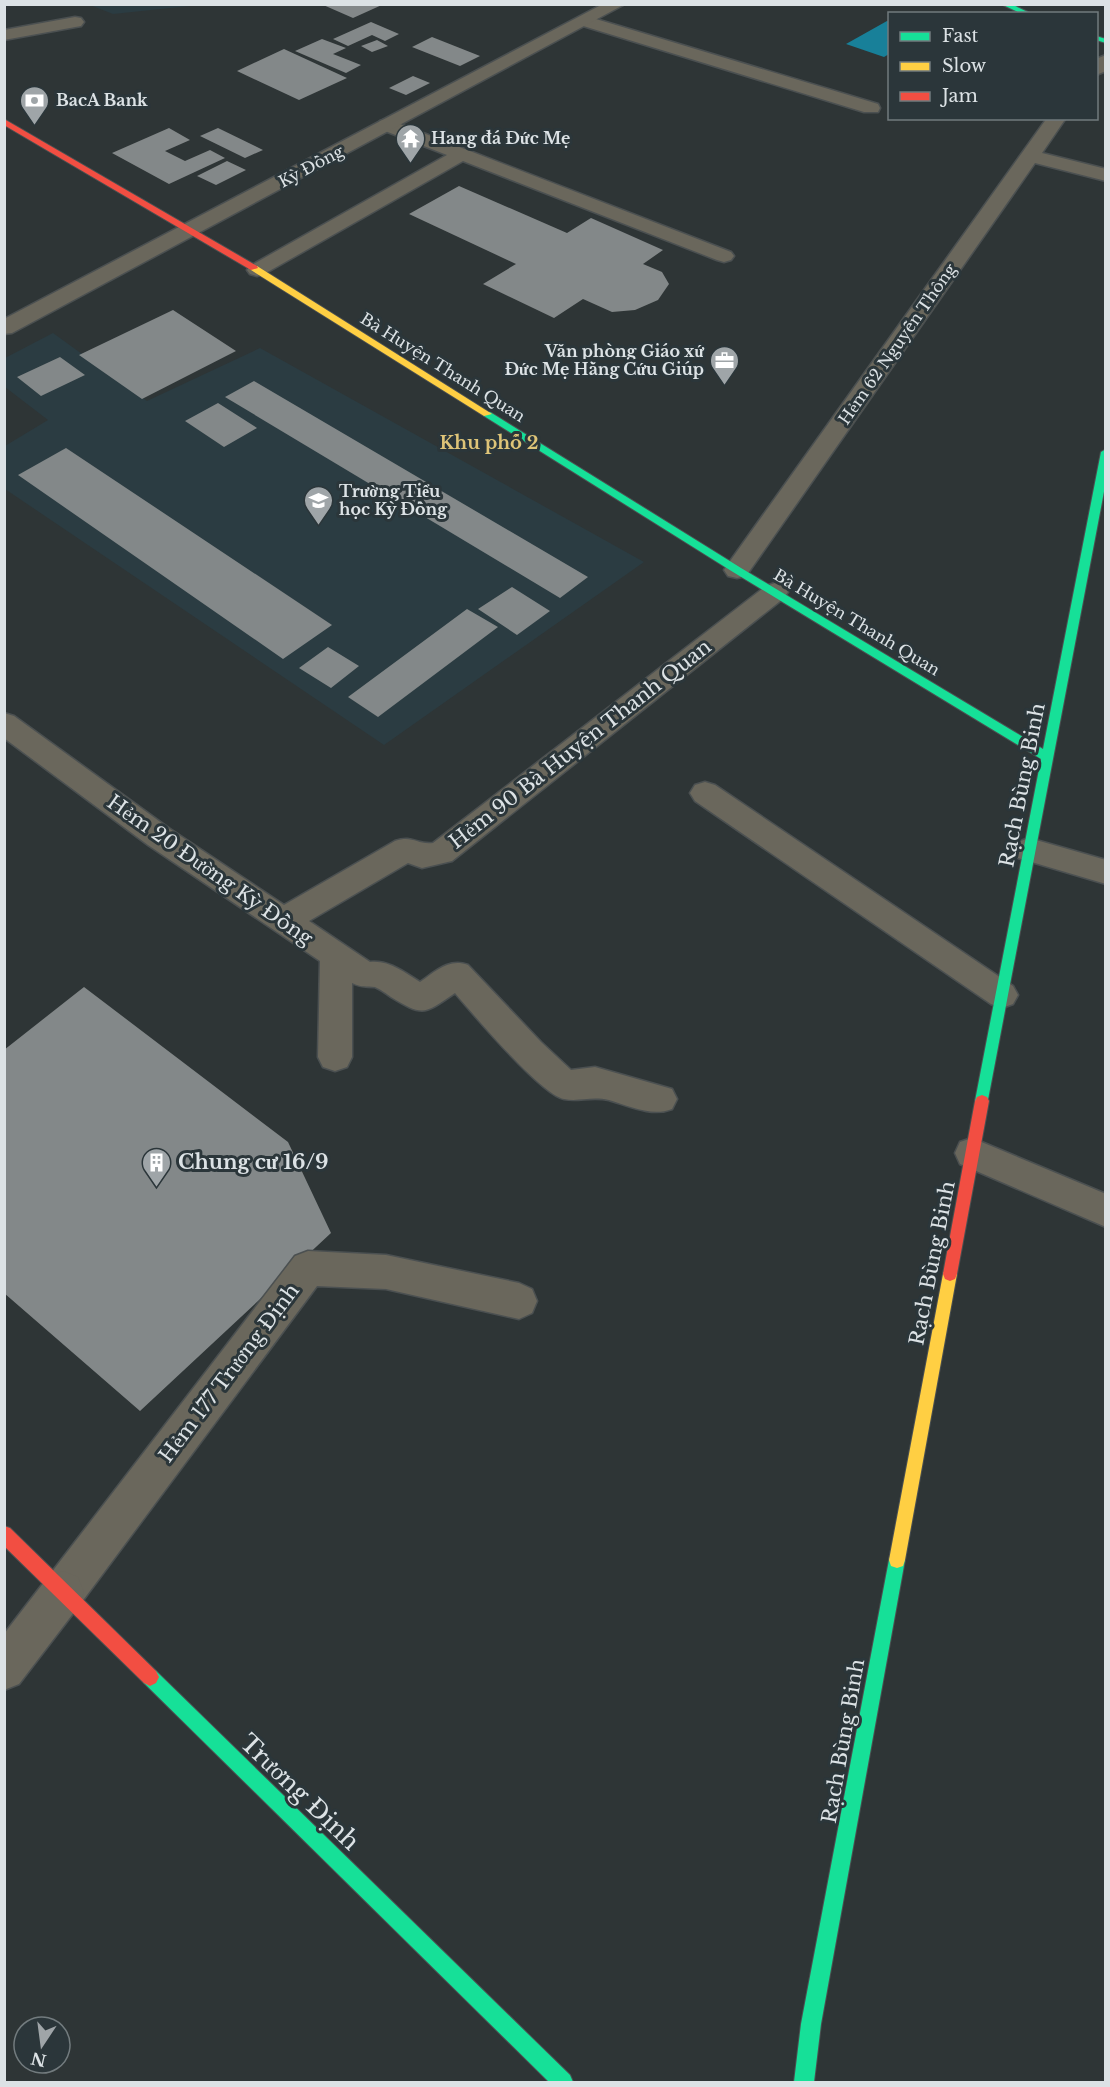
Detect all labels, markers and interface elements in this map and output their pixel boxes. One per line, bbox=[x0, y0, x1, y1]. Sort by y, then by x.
legend bbox=[888, 12, 1098, 120]
text: Fast bbox=[942, 25, 979, 47]
text: Slow bbox=[942, 55, 987, 77]
bank icon: BacA Bank bbox=[19, 84, 51, 126]
text: Jam bbox=[940, 85, 978, 107]
place label: BacA Bank bbox=[56, 90, 148, 110]
temple icon: Hang đá Đức Mẹ bbox=[394, 122, 426, 164]
place label: Hang đá Đức Mẹ bbox=[431, 128, 570, 148]
street label: Kỳ Ðồng bbox=[275, 140, 347, 191]
street label: Hẻm 62 Nguyễn Thông bbox=[834, 259, 960, 428]
street label: Bà Huyện Thanh Quan bbox=[357, 308, 529, 426]
place label: Văn phòng Giáo xứ Đức Mẹ Hằng Cứu Giúp bbox=[504, 341, 704, 379]
office icon: Văn phòng Giáo xứ Đức Mẹ Hằng Cứu Giúp bbox=[709, 344, 741, 386]
district label: Khu phố 2 bbox=[440, 432, 538, 454]
place label: Trường Tiểu học Kỳ Đồng bbox=[339, 481, 448, 519]
school or university icon: Trường Tiểu học Kỳ Đồng bbox=[302, 484, 334, 526]
street label: Bà Huyện Thanh Quan bbox=[770, 564, 944, 680]
street label: Hẻm 90 Bà Huyện Thanh Quan bbox=[444, 634, 716, 854]
street label: Rạch Bùng Binh bbox=[994, 701, 1050, 869]
street label: Hẻm 20 Đường Kỳ Ðồng bbox=[103, 790, 318, 951]
building icon: Chung cư 16/9 bbox=[141, 1146, 173, 1188]
place label: Chung cư 16/9 bbox=[178, 1150, 329, 1174]
street label: Rạch Bùng Binh bbox=[904, 1179, 960, 1347]
street label: Hẻm 177 Trương Định bbox=[154, 1279, 304, 1467]
street label: Rạch Bùng Binh bbox=[817, 1657, 869, 1825]
street label: Trương Định bbox=[234, 1728, 366, 1856]
north arrow bbox=[12, 2015, 72, 2075]
text: N bbox=[29, 2048, 48, 2071]

